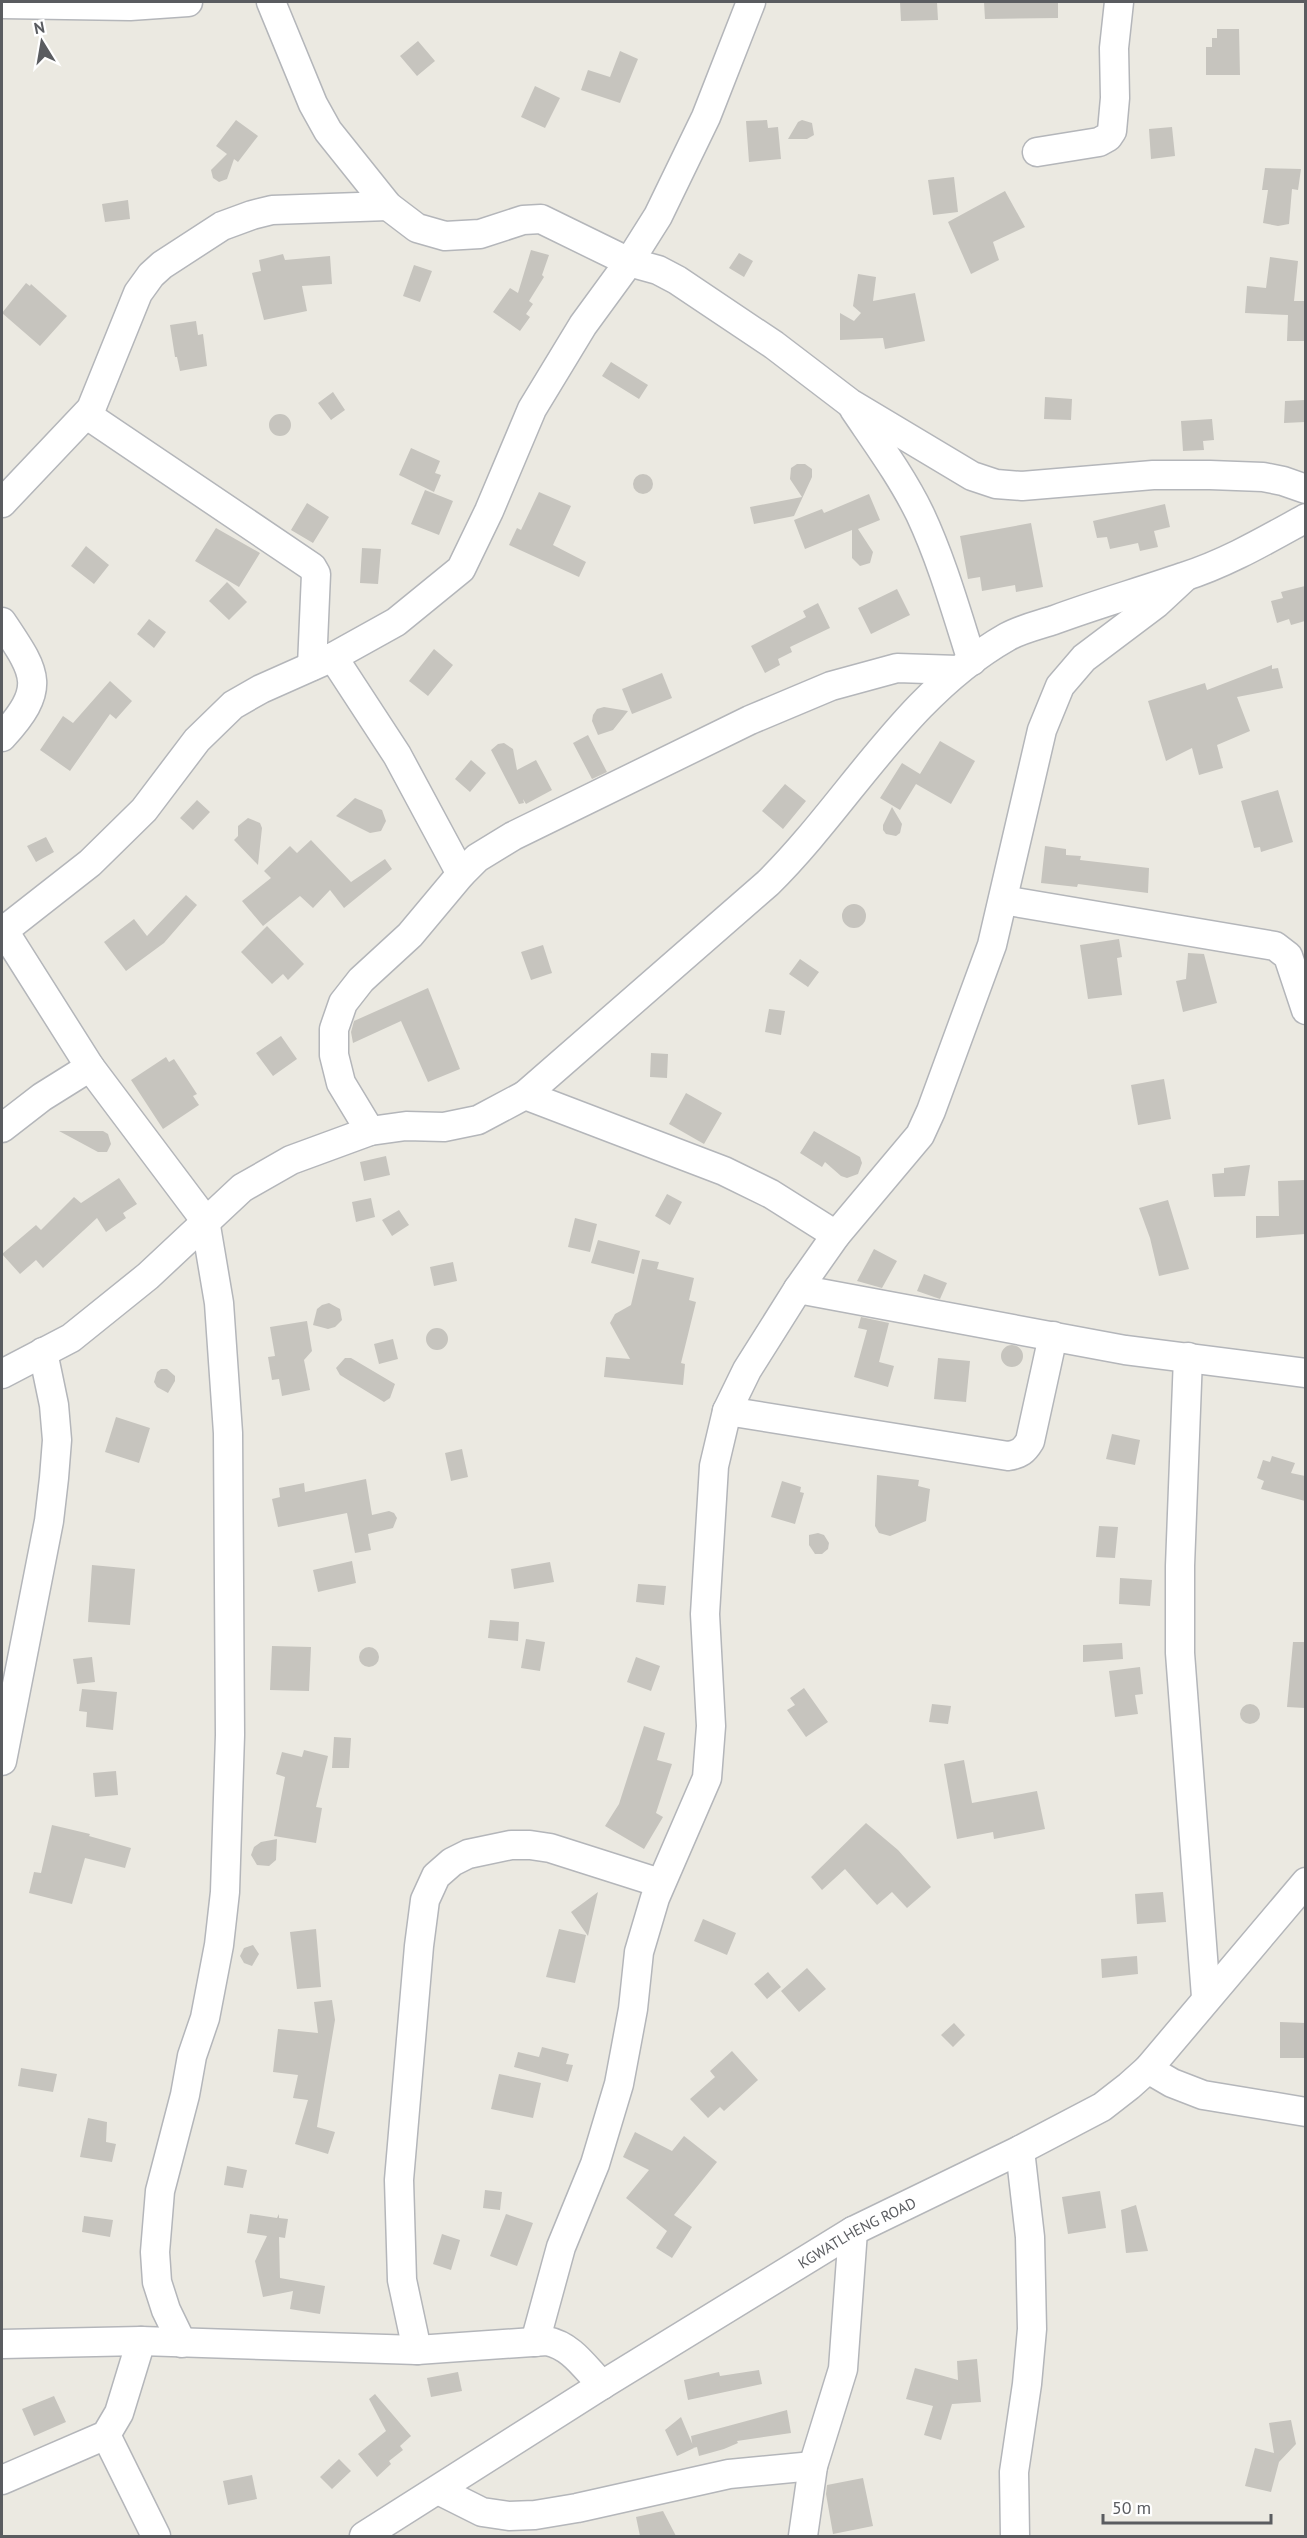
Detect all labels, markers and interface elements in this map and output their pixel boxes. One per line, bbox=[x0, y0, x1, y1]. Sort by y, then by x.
north arrow bbox=[12, 12, 72, 72]
text: N bbox=[32, 16, 46, 38]
street label: KGWATLHENG ROAD bbox=[794, 2193, 919, 2272]
scale bar bbox=[1103, 2487, 1271, 2525]
text: 50 m bbox=[1112, 2496, 1151, 2519]

